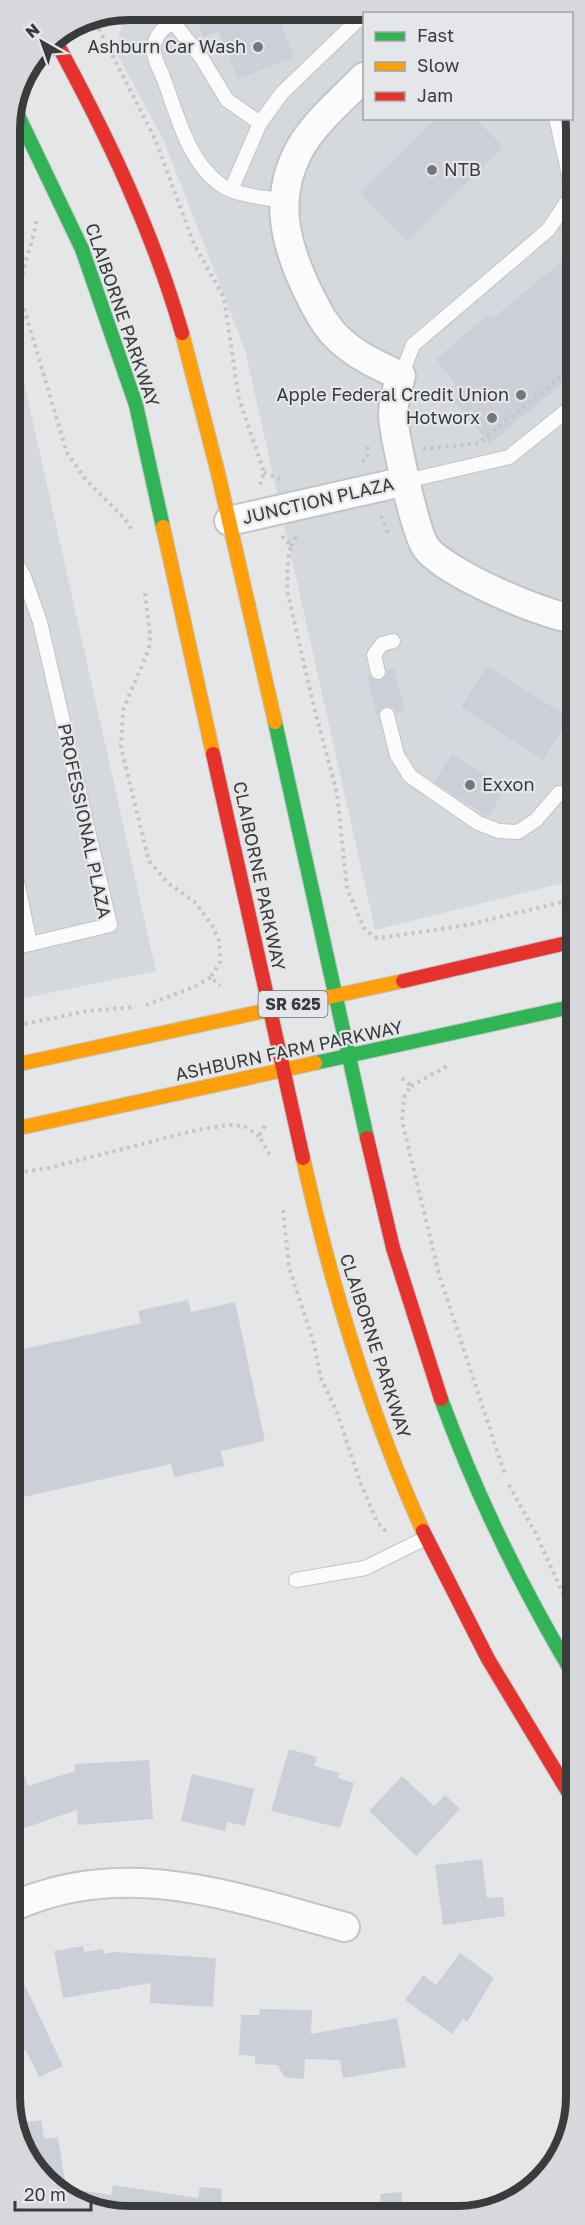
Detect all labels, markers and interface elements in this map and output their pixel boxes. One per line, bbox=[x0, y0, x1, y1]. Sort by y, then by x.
north arrow bbox=[12, 12, 72, 72]
legend bbox=[363, 12, 573, 120]
text: N bbox=[21, 19, 43, 42]
text: Fast bbox=[417, 24, 454, 46]
place label: Ashburn Car Wash bbox=[88, 35, 246, 57]
marker: Ashburn Car Wash bbox=[251, 40, 265, 54]
text: Slow bbox=[417, 54, 460, 76]
text: Jam bbox=[417, 84, 453, 106]
place label: NTB bbox=[444, 158, 481, 180]
marker: NTB bbox=[425, 163, 439, 177]
street label: CLAIBORNE PARKWAY bbox=[81, 220, 165, 410]
place label: Apple Federal Credit Union bbox=[277, 383, 509, 405]
marker: Apple Federal Credit Union bbox=[514, 388, 528, 402]
place label: Hotworx bbox=[406, 406, 480, 428]
marker: Hotworx bbox=[485, 411, 499, 425]
street label: JUNCTION PLAZA bbox=[240, 472, 396, 528]
street label: PROFESSIONAL PLAZA bbox=[54, 721, 116, 920]
place label: Exxon bbox=[482, 773, 534, 795]
marker: Exxon bbox=[463, 778, 477, 792]
street label: CLAIBORNE PARKWAY bbox=[229, 779, 291, 973]
road number: SR 625 bbox=[258, 991, 328, 1017]
street label: ASHBURN FARM PARKWAY bbox=[173, 1015, 405, 1085]
street label: CLAIBORNE PARKWAY bbox=[336, 1251, 416, 1441]
scale bar bbox=[15, 2174, 92, 2212]
text: 20 m bbox=[24, 2183, 66, 2205]

